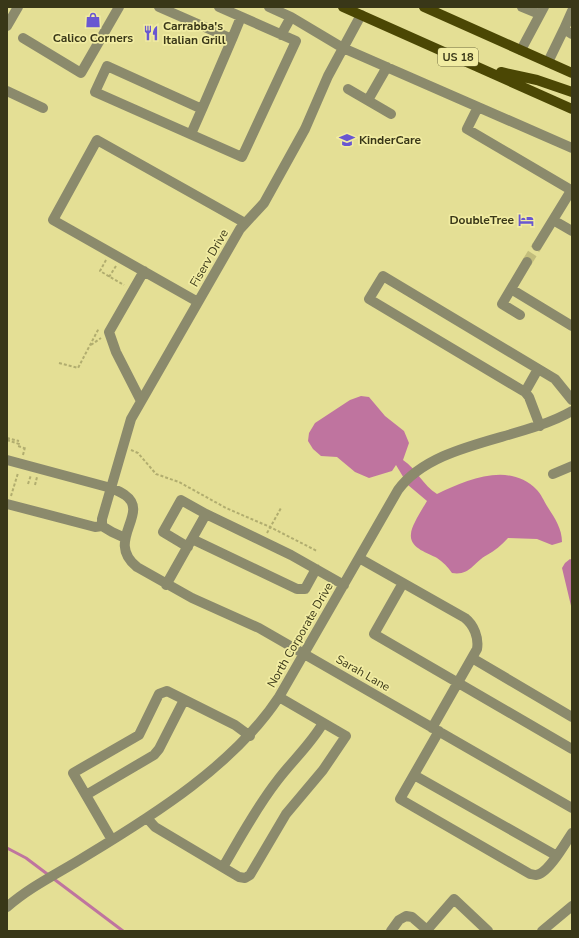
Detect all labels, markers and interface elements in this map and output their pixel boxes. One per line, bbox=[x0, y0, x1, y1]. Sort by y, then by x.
shop icon: Calico Corners bbox=[84, 11, 102, 29]
place label: Carrabba's Italian Grill bbox=[163, 18, 226, 48]
restaurant icon: Carrabba's Italian Grill bbox=[142, 24, 160, 42]
place label: Calico Corners bbox=[53, 30, 133, 46]
road number: US 18 bbox=[438, 48, 478, 66]
school or university icon: KinderCare bbox=[338, 131, 356, 149]
place label: KinderCare bbox=[359, 132, 422, 148]
hotel icon: DoubleTree bbox=[517, 211, 535, 229]
place label: DoubleTree bbox=[449, 212, 514, 228]
street label: Fiserv Drive bbox=[186, 226, 232, 290]
street label: North Corporate Drive bbox=[263, 579, 337, 691]
street label: Sarah Lane bbox=[333, 651, 393, 695]

